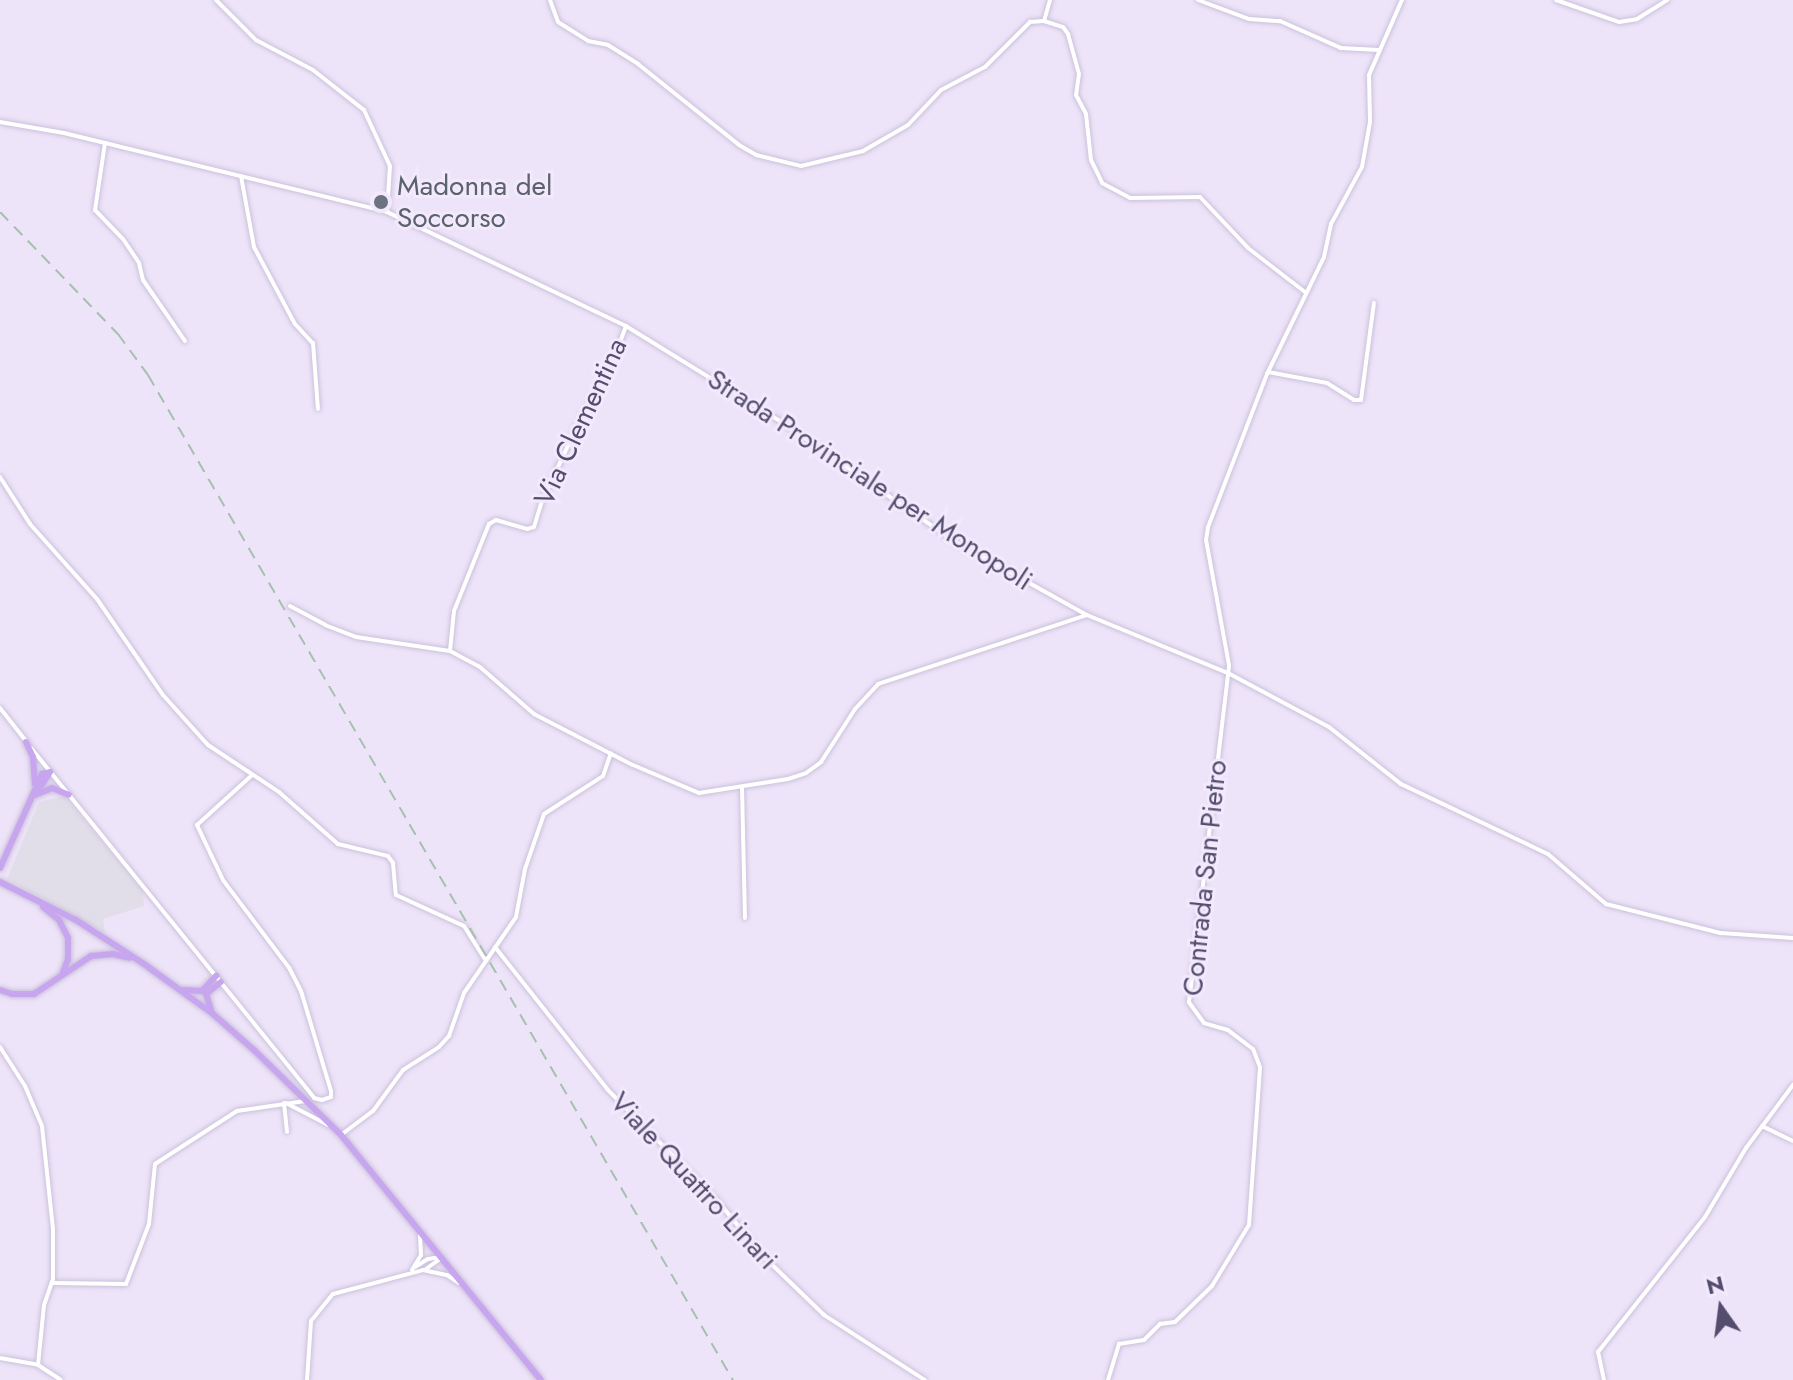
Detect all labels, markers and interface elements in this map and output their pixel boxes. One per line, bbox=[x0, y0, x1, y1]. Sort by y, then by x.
place label: Madonna del Soccorso bbox=[397, 169, 552, 235]
marker: Madonna del Soccorso bbox=[372, 193, 390, 211]
street label: Via Clementina bbox=[528, 333, 634, 511]
street label: Strada Provinciale per Monopoli bbox=[701, 362, 1039, 598]
street label: Contrada San Pietro bbox=[1176, 758, 1234, 998]
street label: Viale Quattro Linari bbox=[603, 1085, 785, 1277]
text: N bbox=[1703, 1267, 1728, 1302]
north arrow bbox=[1681, 1268, 1761, 1348]

